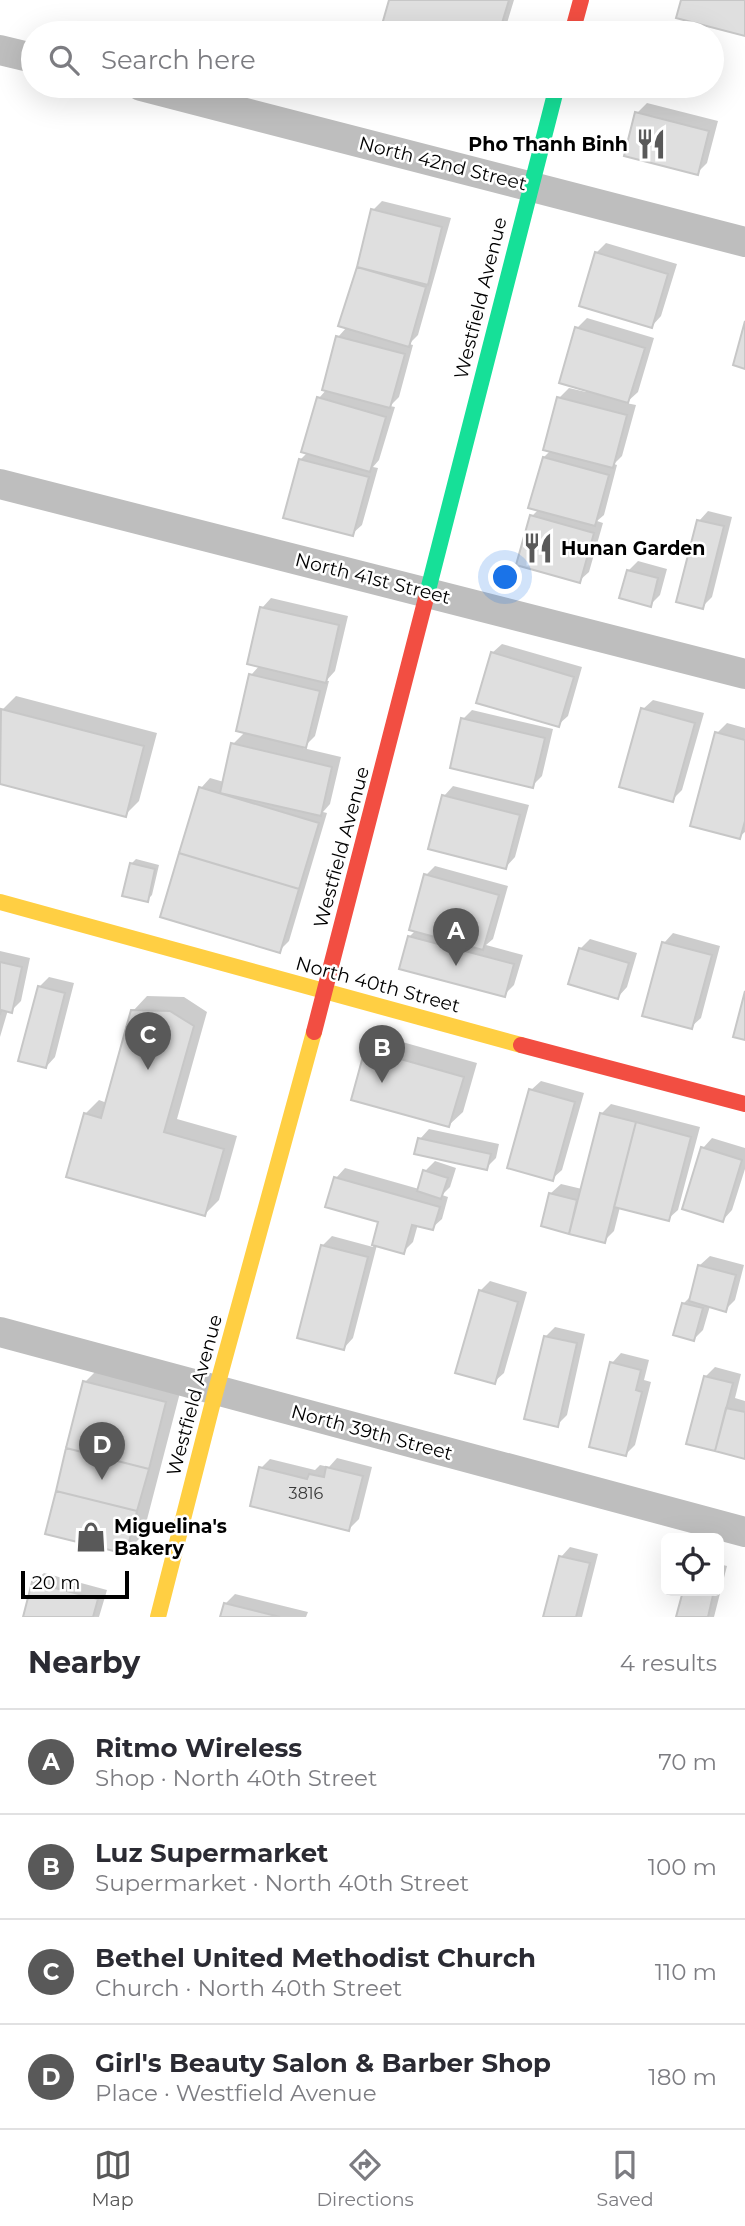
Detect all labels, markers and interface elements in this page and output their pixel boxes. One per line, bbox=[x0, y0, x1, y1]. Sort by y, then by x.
search box bbox=[21, 21, 724, 98]
icon: search bbox=[45, 41, 83, 79]
text: Search here bbox=[101, 44, 256, 76]
restaurant icon: Pho Thanh Binh bbox=[634, 127, 668, 161]
street label: North 42nd Street bbox=[357, 131, 530, 196]
place label: Pho Thanh Binh bbox=[468, 133, 628, 156]
street label: Westfield Avenue bbox=[449, 215, 512, 381]
restaurant icon: Hunan Garden bbox=[521, 531, 555, 565]
place label: Hunan Garden bbox=[561, 537, 705, 560]
street label: North 41st Street bbox=[293, 548, 453, 609]
your location bbox=[488, 560, 522, 594]
street label: Westfield Avenue bbox=[309, 764, 374, 930]
pin: A bbox=[433, 908, 479, 966]
street label: North 40th Street bbox=[293, 951, 463, 1018]
pin: C bbox=[125, 1012, 171, 1070]
pin: B bbox=[359, 1025, 405, 1083]
street label: Westfield Avenue bbox=[162, 1312, 227, 1478]
street label: North 39th Street bbox=[289, 1400, 455, 1465]
pin: D bbox=[79, 1422, 125, 1480]
house number: 3816 bbox=[289, 1484, 324, 1503]
place label: Miguelina's Bakery bbox=[114, 1515, 227, 1560]
shop icon: Miguelina's Bakery bbox=[74, 1520, 108, 1554]
map controls bbox=[661, 1533, 724, 1596]
button: locate bbox=[661, 1533, 724, 1596]
scale bar bbox=[21, 1568, 130, 1600]
text: 20 m bbox=[32, 1571, 80, 1594]
text: Nearby bbox=[28, 1644, 140, 1681]
text: 4 results bbox=[620, 1649, 717, 1677]
text: Ritmo Wireless bbox=[95, 1732, 302, 1764]
text: A bbox=[42, 1748, 60, 1776]
text: 70 m bbox=[658, 1748, 717, 1776]
text: Shop · North 40th Street bbox=[95, 1764, 377, 1792]
text: Luz Supermarket bbox=[95, 1837, 328, 1869]
text: B bbox=[42, 1853, 60, 1881]
text: 100 m bbox=[648, 1853, 717, 1881]
text: Supermarket · North 40th Street bbox=[95, 1869, 469, 1897]
text: Bethel United Methodist Church bbox=[95, 1942, 536, 1974]
text: C bbox=[43, 1958, 59, 1986]
text: 110 m bbox=[655, 1958, 717, 1986]
text: Church · North 40th Street bbox=[95, 1974, 402, 2002]
text: Girl's Beauty Salon & Barber Shop bbox=[95, 2047, 551, 2079]
text: D bbox=[42, 2063, 61, 2091]
text: 180 m bbox=[648, 2063, 717, 2091]
text: Place · Westfield Avenue bbox=[95, 2079, 377, 2107]
tab: Map bbox=[91, 2146, 134, 2211]
tab: Directions bbox=[316, 2146, 414, 2211]
tab: Saved bbox=[597, 2146, 654, 2211]

